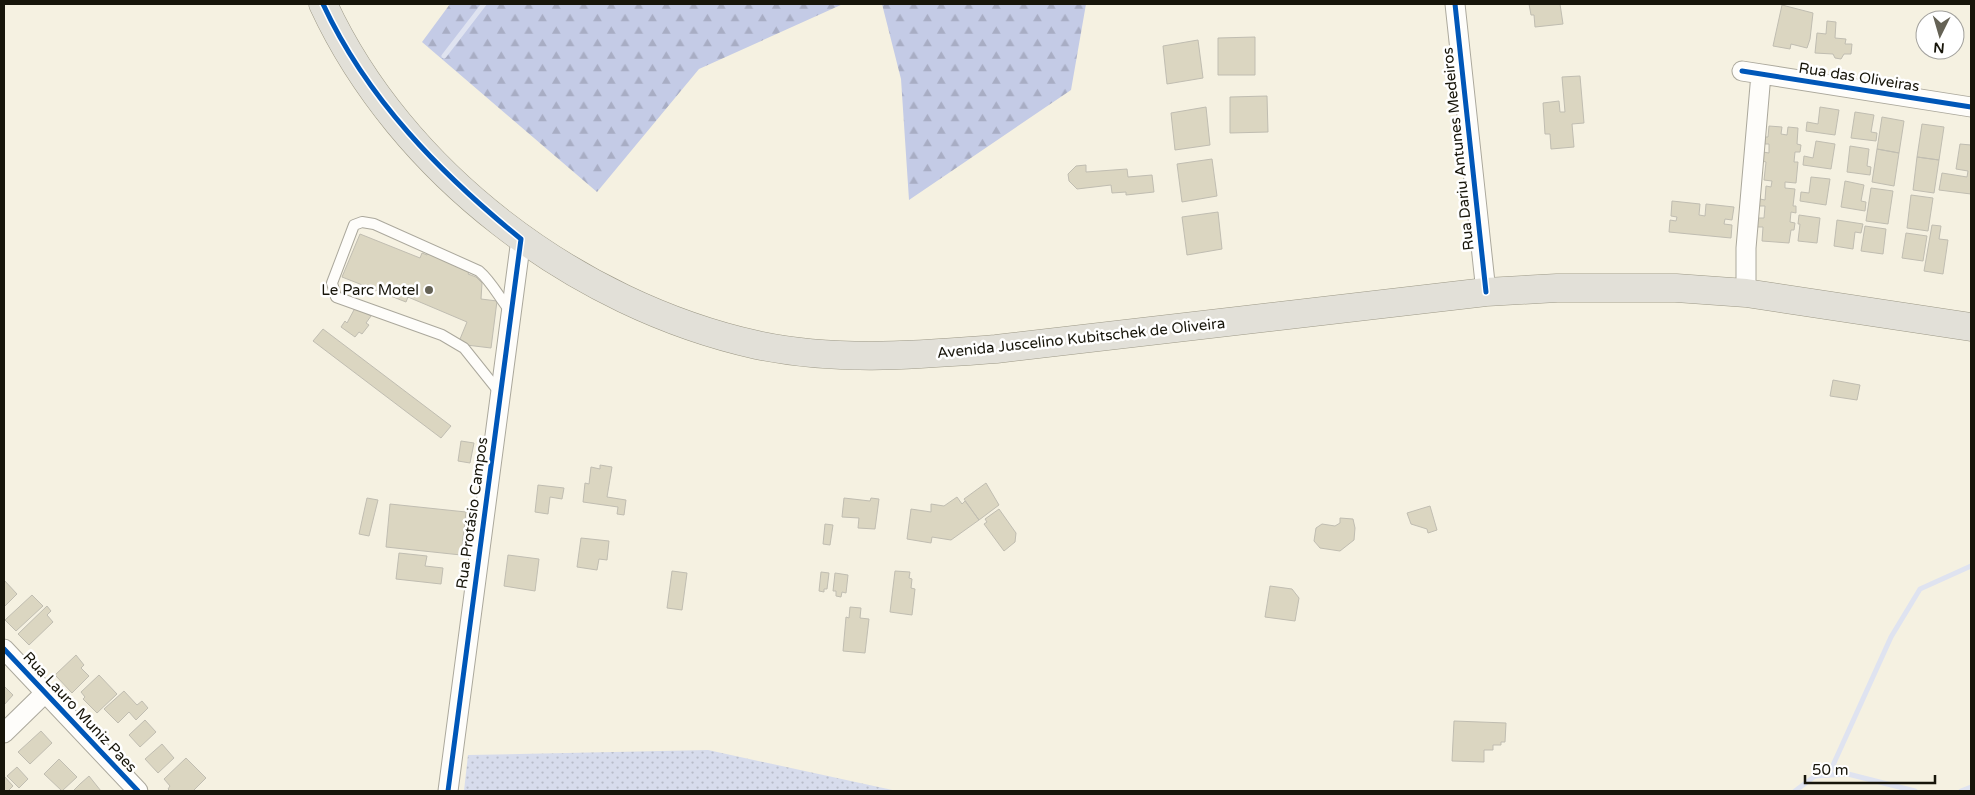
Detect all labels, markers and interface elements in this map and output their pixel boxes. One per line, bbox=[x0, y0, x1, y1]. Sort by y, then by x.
north arrow bbox=[1915, 10, 1965, 60]
text: N bbox=[1933, 38, 1945, 56]
street label: Rua Dariu Antunes Medeiros bbox=[1438, 47, 1478, 251]
street label: Rua das Oliveiras bbox=[1797, 59, 1921, 95]
place label: Le Parc Motel bbox=[321, 281, 419, 299]
marker: Le Parc Motel bbox=[423, 284, 435, 296]
street label: Avenida Juscelino Kubitschek de Oliveira bbox=[936, 314, 1226, 362]
street label: Rua Protásio Campos bbox=[452, 436, 492, 590]
street label: Rua Lauro Muniz Paes bbox=[19, 648, 141, 776]
scale bar bbox=[1805, 752, 1935, 784]
text: 50 m bbox=[1812, 761, 1849, 779]

